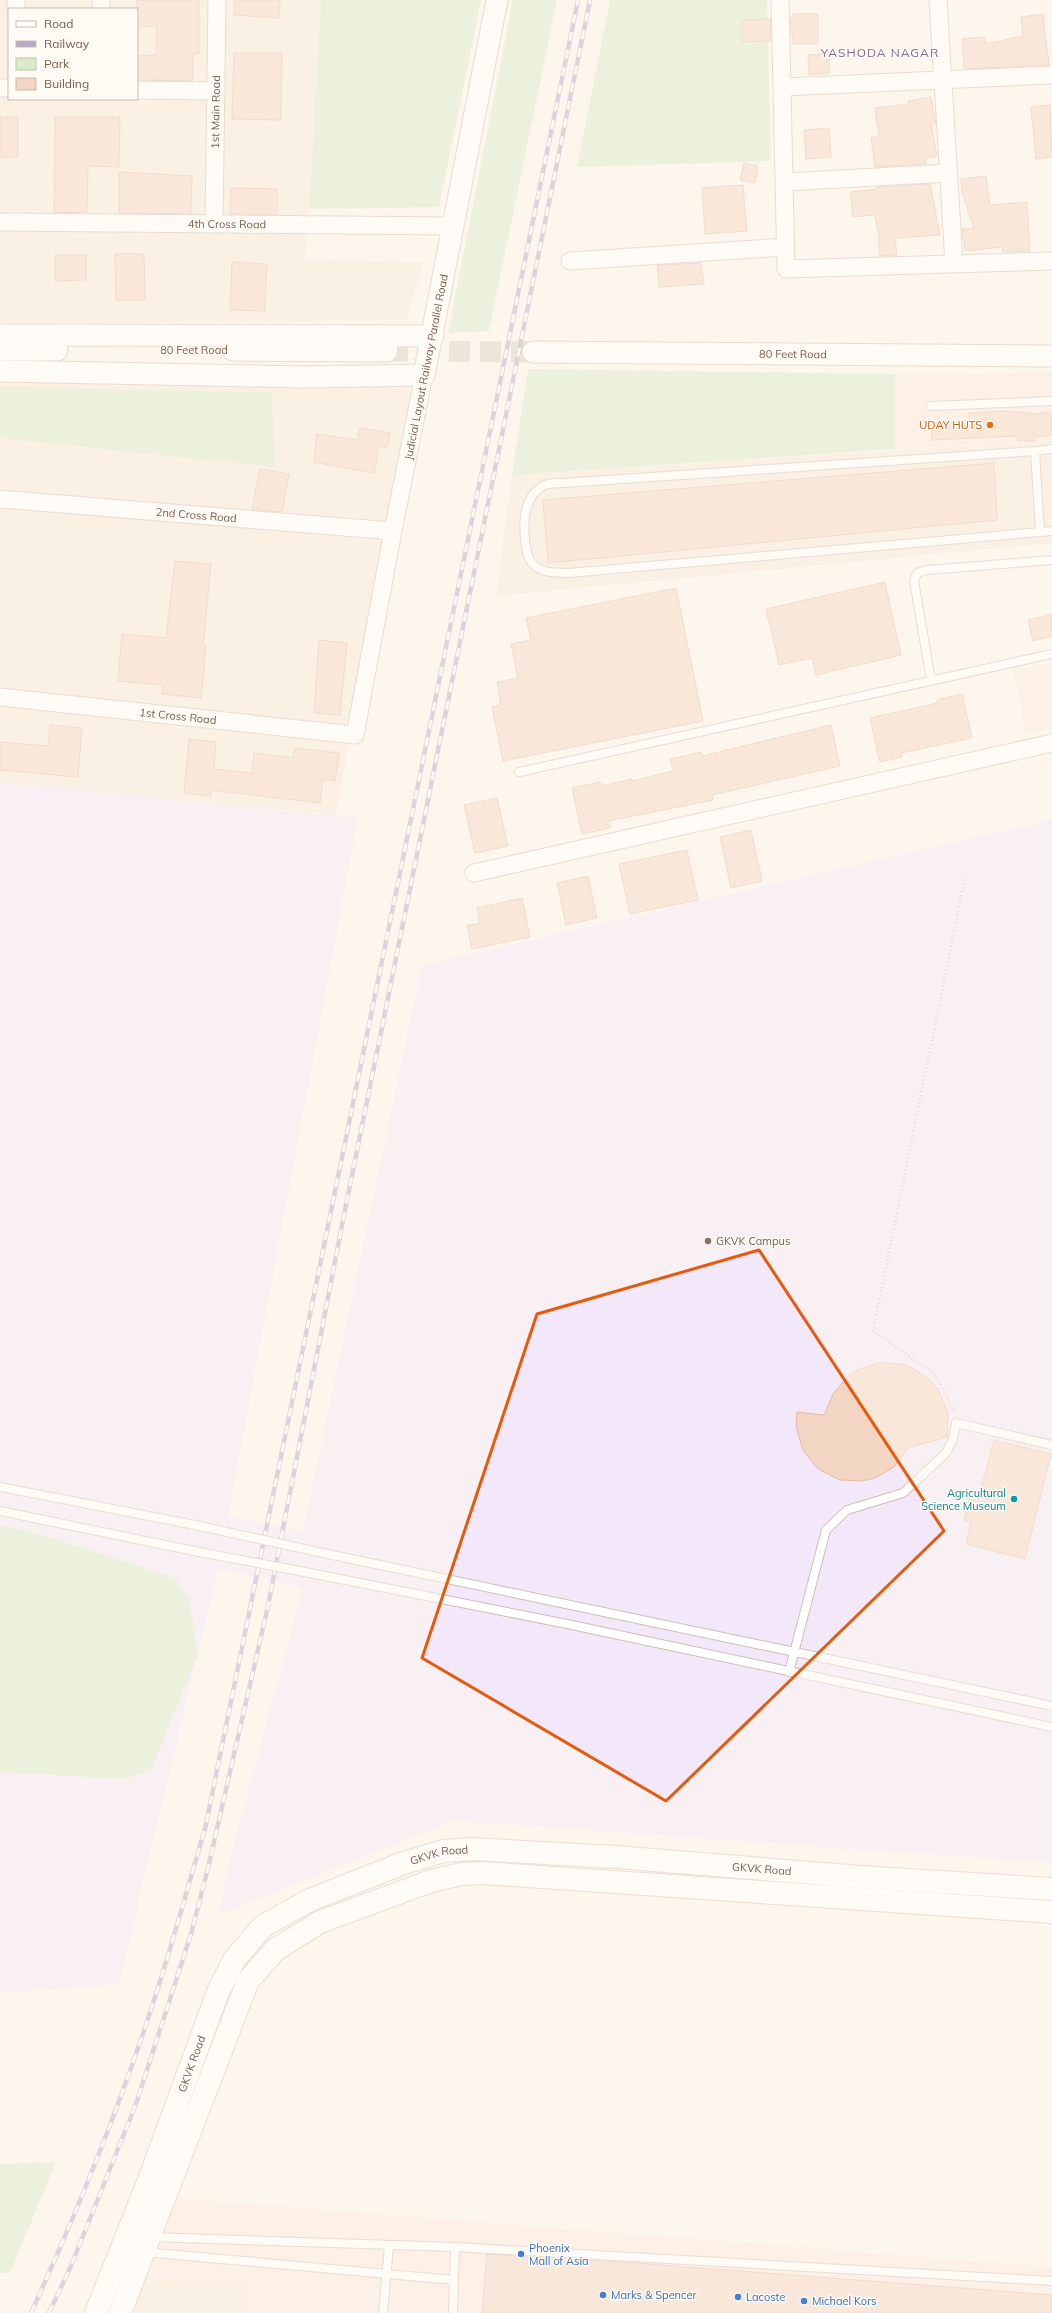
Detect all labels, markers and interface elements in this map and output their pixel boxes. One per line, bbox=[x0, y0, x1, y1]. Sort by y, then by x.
legend bbox=[8, 8, 138, 100]
text: Road bbox=[44, 16, 73, 31]
text: Railway bbox=[44, 36, 90, 51]
district label: YASHODA NAGAR bbox=[820, 45, 939, 60]
text: Park bbox=[44, 56, 70, 71]
street label: 1st Main Road bbox=[208, 75, 223, 149]
text: Building bbox=[44, 76, 89, 91]
street label: 4th Cross Road bbox=[188, 217, 266, 231]
street label: Judicial Layout Railway Parallel Road bbox=[401, 273, 451, 461]
street label: 80 Feet Road bbox=[160, 343, 228, 357]
street label: 80 Feet Road bbox=[759, 347, 827, 361]
place label: UDAY HUTS bbox=[919, 418, 982, 432]
marker: UDAY HUTS bbox=[985, 420, 995, 430]
street label: 2nd Cross Road bbox=[155, 505, 237, 525]
street label: 1st Cross Road bbox=[139, 705, 217, 727]
place label: GKVK Campus bbox=[716, 1234, 790, 1248]
marker: GKVK Campus bbox=[703, 1236, 713, 1246]
place label: Agricultural Science Museum bbox=[921, 1486, 1006, 1513]
marker: Agricultural Science Museum bbox=[1009, 1494, 1019, 1504]
street label: GKVK Road bbox=[408, 1842, 469, 1868]
street label: GKVK Road bbox=[732, 1860, 792, 1878]
street label: GKVK Road bbox=[175, 2033, 208, 2094]
place label: Phoenix Mall of Asia bbox=[529, 2241, 589, 2268]
marker: Phoenix Mall of Asia bbox=[516, 2249, 526, 2259]
place label: Marks & Spencer bbox=[611, 2288, 696, 2302]
marker: Marks & Spencer bbox=[598, 2290, 608, 2300]
place label: Lacoste bbox=[746, 2290, 785, 2304]
marker: Lacoste bbox=[733, 2292, 743, 2302]
place label: Michael Kors bbox=[812, 2294, 877, 2308]
marker: Michael Kors bbox=[799, 2296, 809, 2306]

